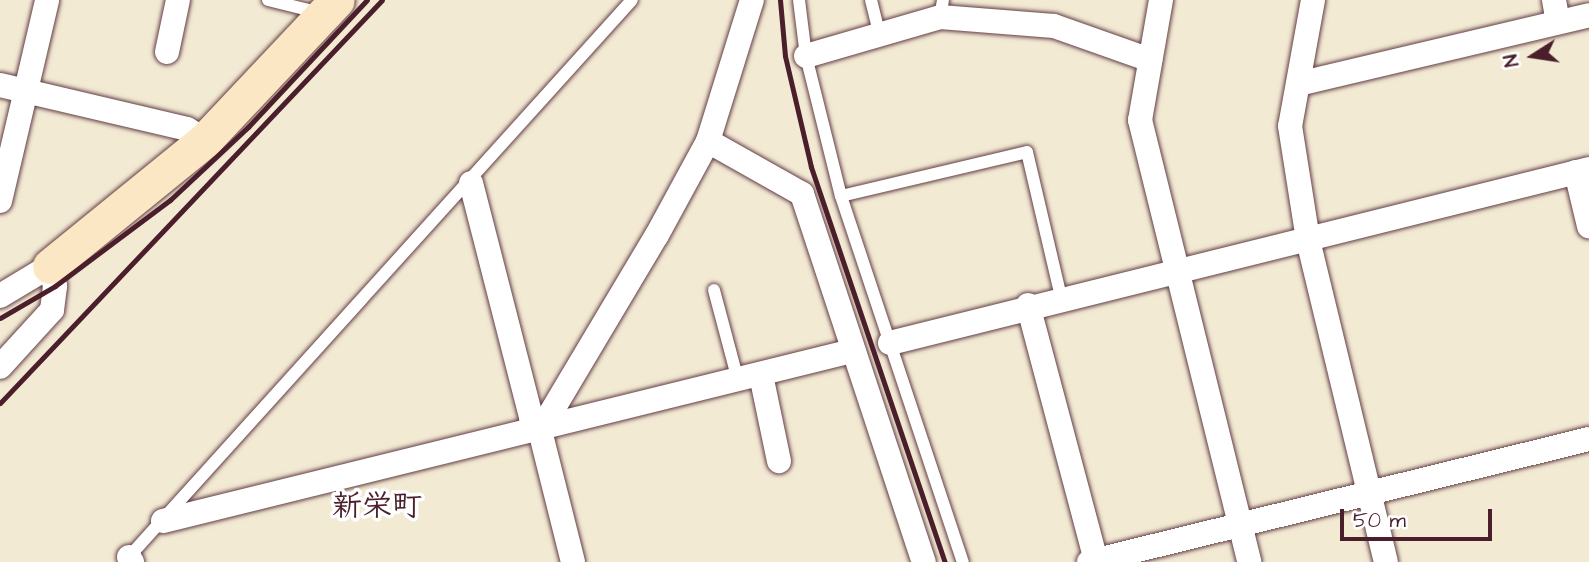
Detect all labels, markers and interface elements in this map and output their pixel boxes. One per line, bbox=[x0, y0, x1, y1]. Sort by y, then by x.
north arrow bbox=[1498, 21, 1568, 91]
text: N bbox=[1498, 52, 1526, 69]
district label: 新栄町 bbox=[332, 488, 422, 524]
scale bar bbox=[1344, 496, 1496, 540]
text: 50 m bbox=[1353, 506, 1406, 535]

